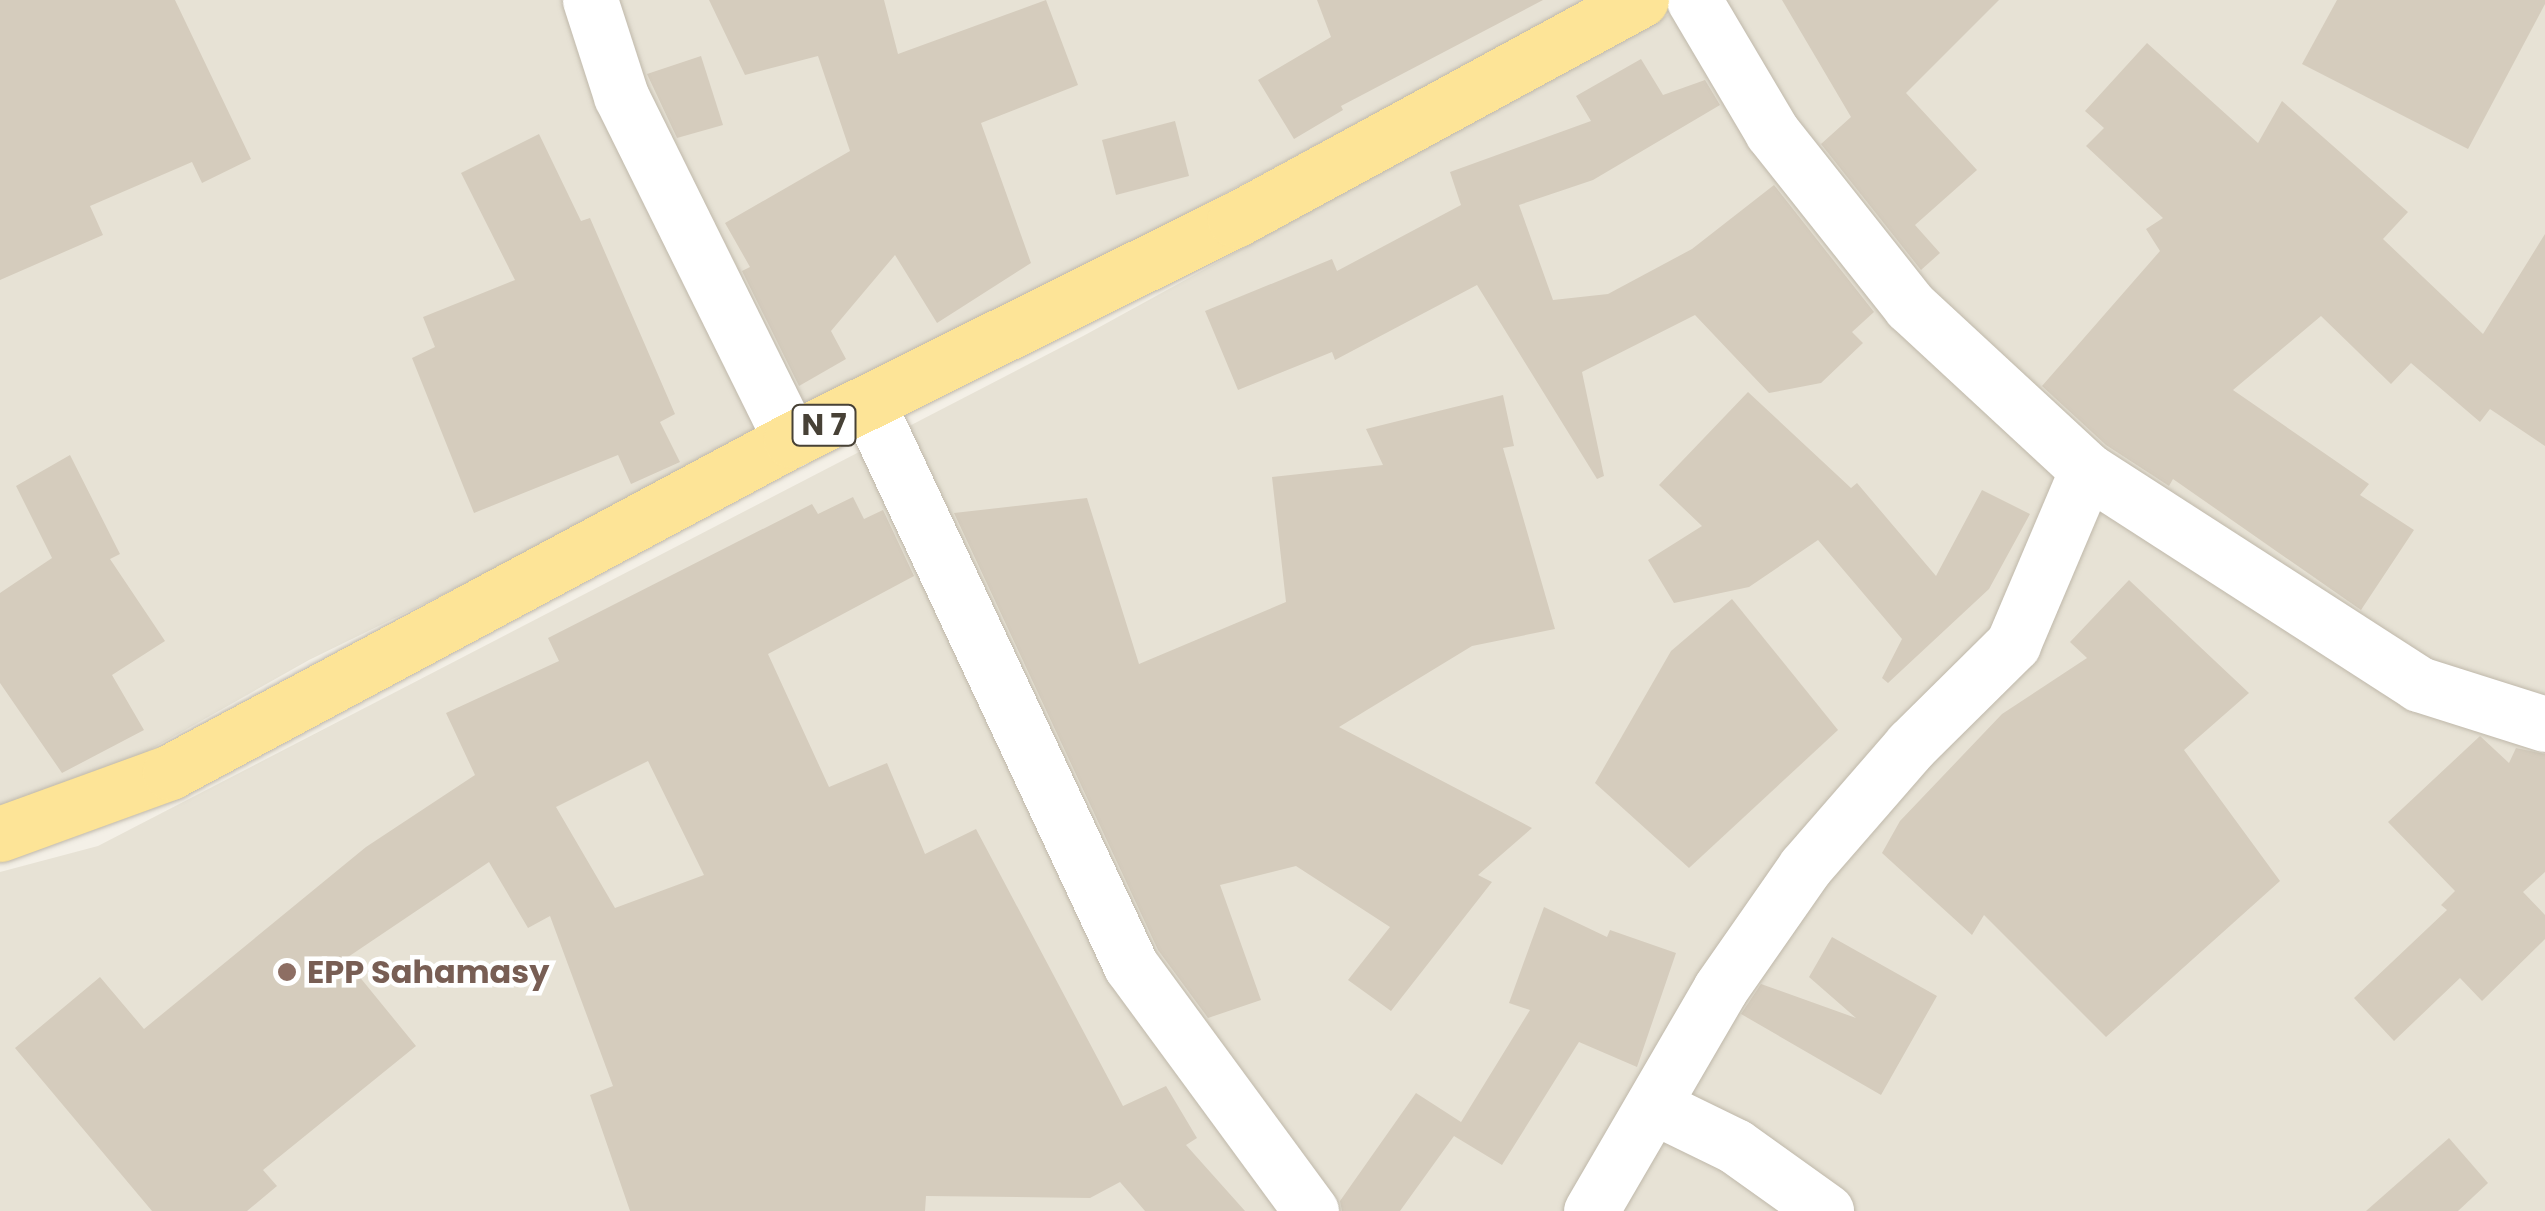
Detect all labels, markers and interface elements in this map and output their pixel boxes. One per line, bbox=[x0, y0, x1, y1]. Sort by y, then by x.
road number: N 7 bbox=[792, 400, 856, 450]
place label: EPP Sahamasy bbox=[307, 953, 549, 991]
marker: EPP Sahamasy bbox=[276, 961, 298, 983]

